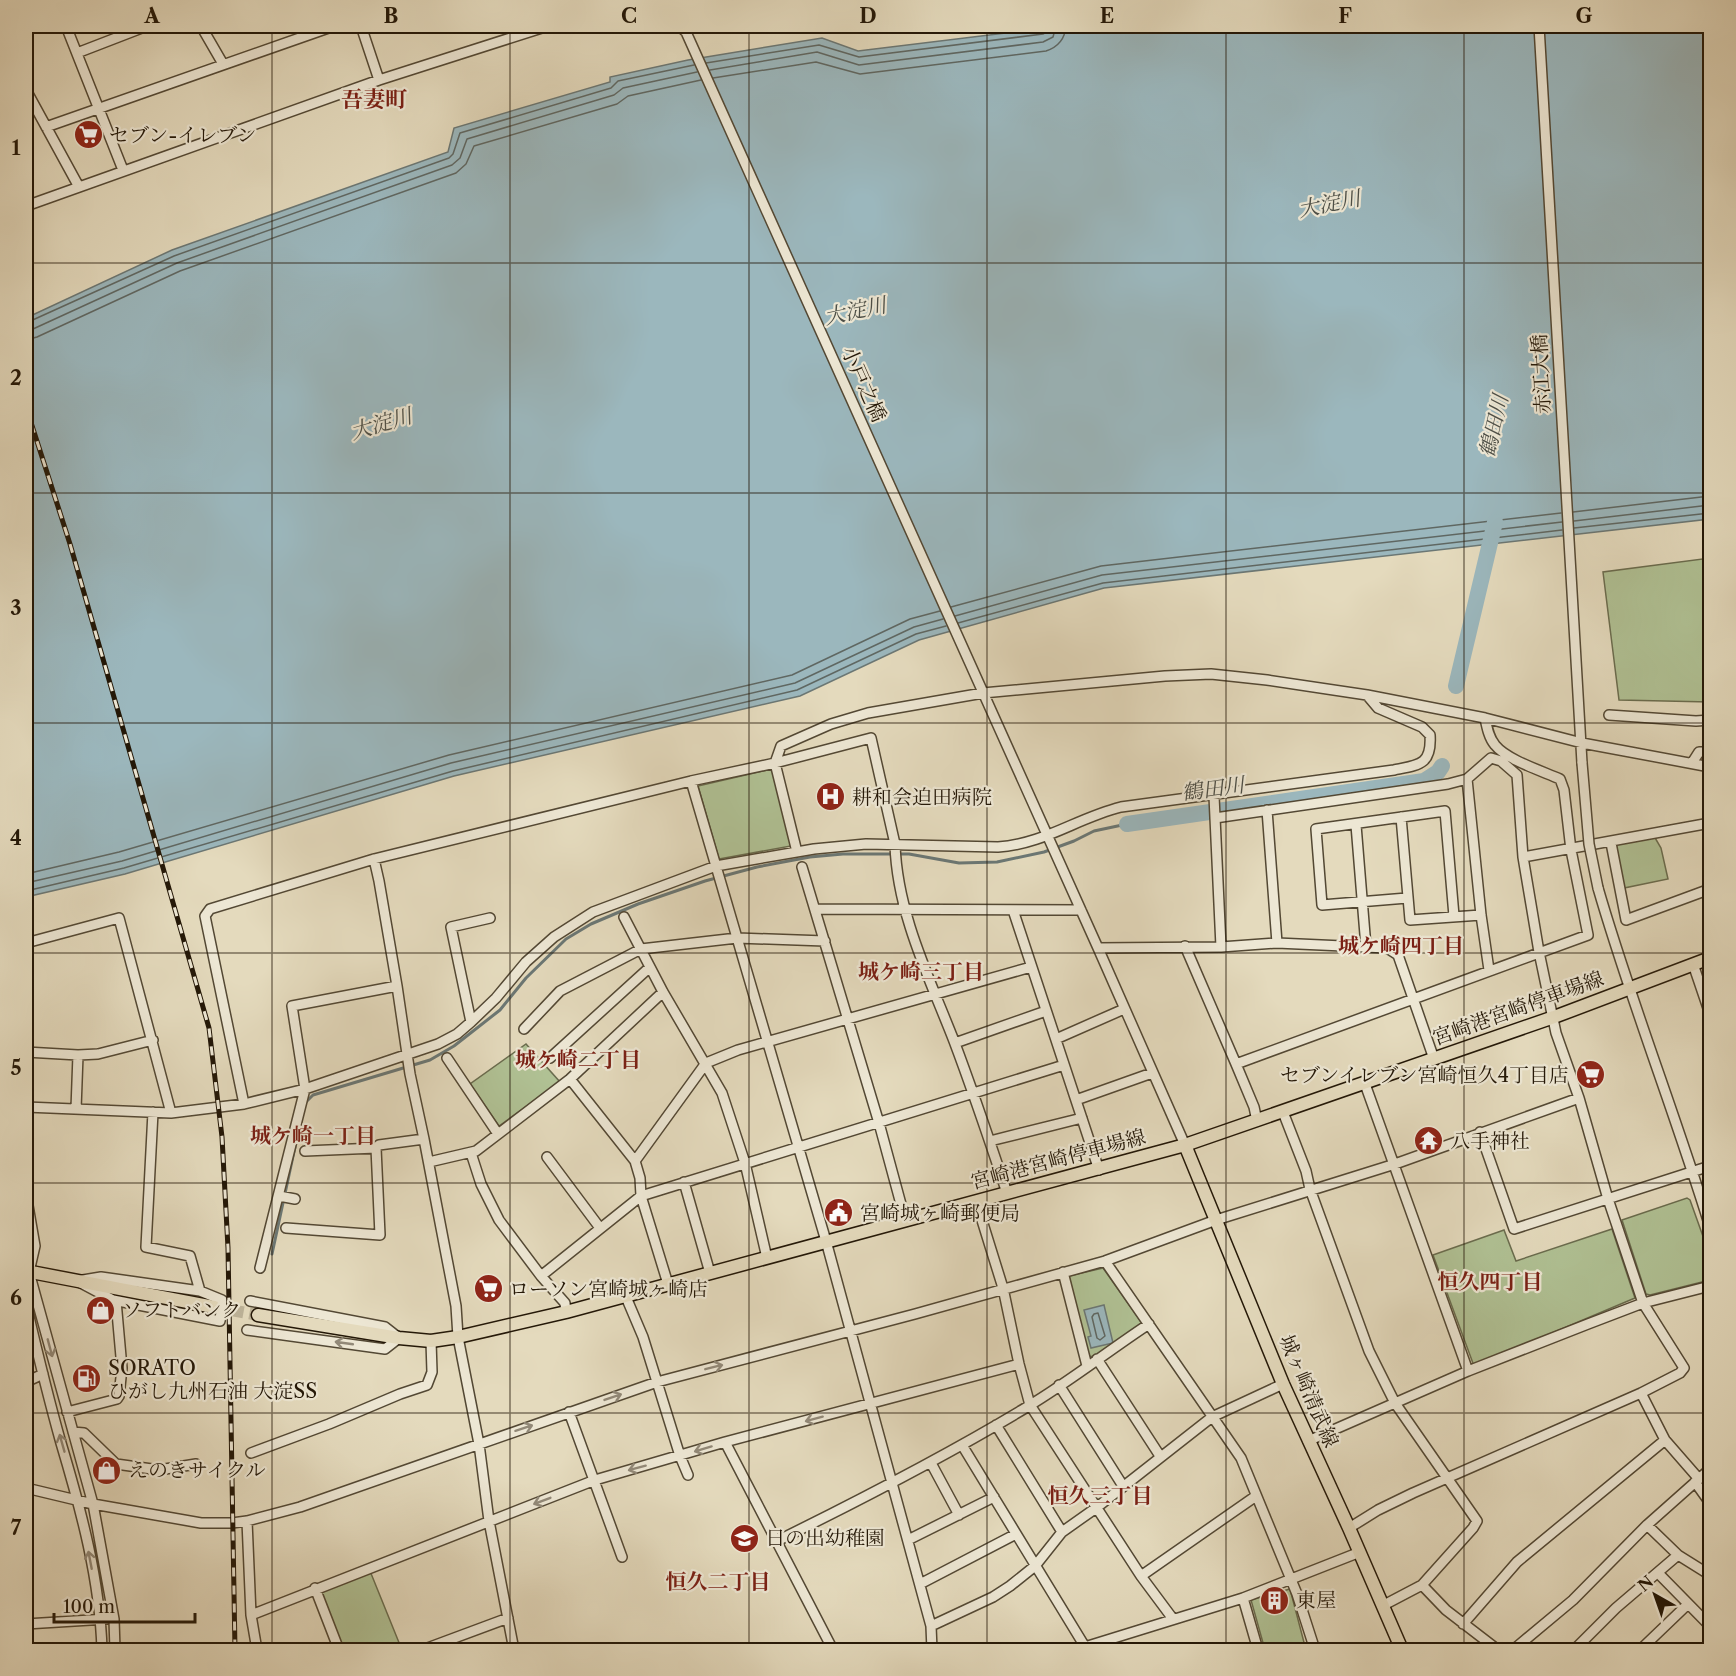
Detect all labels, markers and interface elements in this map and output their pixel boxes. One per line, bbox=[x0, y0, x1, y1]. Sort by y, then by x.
text: A bbox=[143, 4, 160, 28]
text: B bbox=[384, 4, 399, 28]
text: C bbox=[621, 4, 637, 28]
text: D bbox=[859, 4, 877, 28]
text: E bbox=[1100, 4, 1114, 28]
text: F bbox=[1338, 4, 1352, 28]
text: G bbox=[1576, 4, 1593, 28]
district label: 吾妻町 bbox=[341, 86, 407, 113]
supermarket icon: セブン-イレブン bbox=[72, 119, 104, 151]
place label: セブン-イレブン bbox=[109, 123, 257, 147]
text: 1 bbox=[12, 136, 21, 160]
water label: 大淀川 bbox=[1296, 185, 1364, 222]
water label: 大淀川 bbox=[821, 291, 890, 329]
street label: 赤江大橋 bbox=[1527, 333, 1555, 415]
street label: 小戸之橋 bbox=[837, 343, 891, 425]
text: 2 bbox=[10, 366, 22, 390]
water label: 鶴田川 bbox=[1474, 390, 1513, 459]
water label: 大淀川 bbox=[347, 402, 417, 444]
text: 3 bbox=[10, 596, 22, 620]
water label: 鶴田川 bbox=[1180, 771, 1248, 805]
hospital icon: 耕和会迫田病院 bbox=[815, 781, 847, 813]
place label: 耕和会迫田病院 bbox=[852, 785, 992, 809]
text: 4 bbox=[10, 826, 22, 850]
district label: 城ケ崎四丁目 bbox=[1338, 933, 1464, 958]
district label: 城ケ崎三丁目 bbox=[858, 959, 984, 984]
street label: 宮崎港宮崎停車場線 bbox=[1429, 966, 1607, 1050]
district label: 城ケ崎二丁目 bbox=[515, 1047, 641, 1072]
text: 5 bbox=[10, 1056, 22, 1080]
supermarket icon: セブンイレブン宮崎恒久4丁目店 bbox=[1574, 1059, 1606, 1091]
place label: セブンイレブン宮崎恒久4丁目店 bbox=[1280, 1063, 1569, 1087]
district label: 城ケ崎一丁目 bbox=[250, 1123, 376, 1148]
street label: 宮崎港宮崎停車場線 bbox=[968, 1124, 1148, 1194]
temple icon: 八手神社 bbox=[1413, 1125, 1445, 1157]
place label: 八手神社 bbox=[1450, 1129, 1530, 1153]
public building icon: 宮崎城ヶ崎郵便局 bbox=[823, 1197, 855, 1229]
place label: 宮崎城ヶ崎郵便局 bbox=[860, 1201, 1020, 1225]
district label: 恒久四丁目 bbox=[1438, 1269, 1543, 1294]
supermarket icon: ローソン宮崎城ヶ崎店 bbox=[472, 1273, 504, 1305]
place label: ローソン宮崎城ヶ崎店 bbox=[509, 1277, 708, 1301]
text: 6 bbox=[10, 1286, 22, 1310]
shop icon: ソフトバンク bbox=[85, 1294, 117, 1326]
place label: ソフトバンク bbox=[122, 1298, 241, 1322]
street label: 城ヶ崎清武線 bbox=[1275, 1331, 1343, 1451]
one-way arrow bbox=[335, 1338, 355, 1349]
one-way arrow bbox=[45, 1339, 56, 1358]
place label: SORATO ひがし九州石油 大淀SS bbox=[108, 1356, 317, 1403]
one-way arrow bbox=[704, 1361, 723, 1373]
fuel station icon: SORATO ひがし九州石油 大淀SS bbox=[71, 1363, 103, 1395]
one-way arrow bbox=[603, 1390, 622, 1401]
one-way arrow bbox=[805, 1413, 824, 1425]
one-way arrow bbox=[514, 1422, 533, 1433]
one-way arrow bbox=[56, 1434, 67, 1453]
one-way arrow bbox=[694, 1444, 713, 1455]
shop icon: えのきサイクル bbox=[91, 1454, 123, 1486]
place label: えのきサイクル bbox=[128, 1458, 266, 1482]
one-way arrow bbox=[628, 1463, 647, 1474]
district label: 恒久三丁目 bbox=[1048, 1483, 1153, 1508]
one-way arrow bbox=[533, 1496, 552, 1507]
text: 7 bbox=[11, 1516, 22, 1540]
school or university icon: 日の出幼稚園 bbox=[728, 1522, 760, 1554]
place label: 日の出幼稚園 bbox=[765, 1526, 885, 1550]
one-way arrow bbox=[84, 1551, 95, 1571]
north arrow bbox=[1625, 1565, 1685, 1625]
district label: 恒久二丁目 bbox=[666, 1569, 771, 1594]
text: N bbox=[1634, 1571, 1657, 1596]
building icon: 東屋 bbox=[1259, 1584, 1291, 1616]
scale bar bbox=[54, 1586, 195, 1624]
place label: 東屋 bbox=[1296, 1588, 1336, 1612]
text: 100 m bbox=[63, 1596, 115, 1618]

